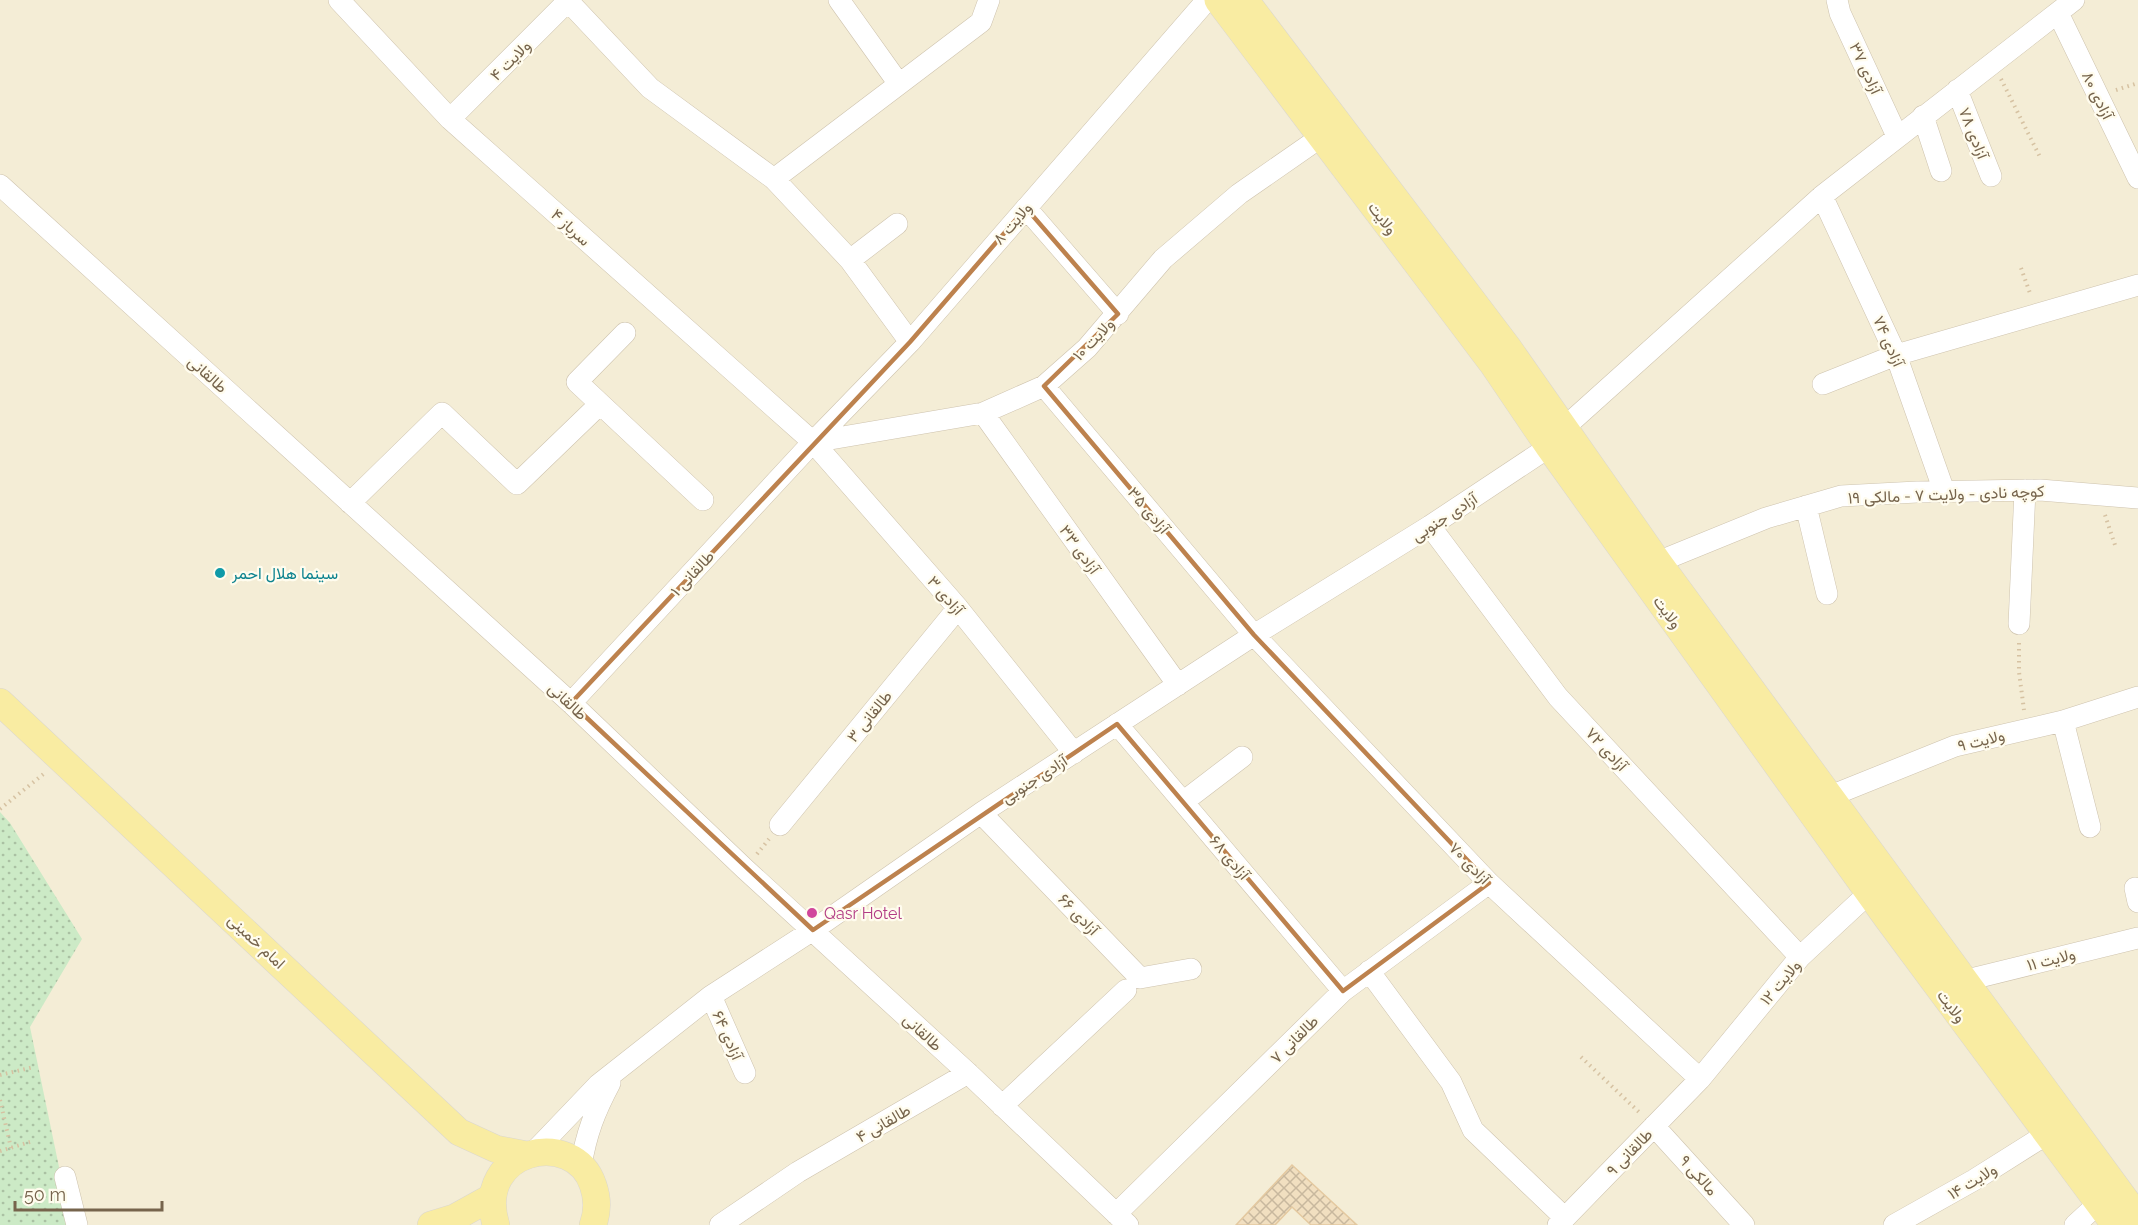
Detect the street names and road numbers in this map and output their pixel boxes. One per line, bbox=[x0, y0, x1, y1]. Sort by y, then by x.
street label: ولایت ۴ bbox=[486, 36, 535, 85]
street label: آزادی ۳۷ bbox=[1844, 39, 1886, 99]
street label: آزادی ۸۰ bbox=[2077, 68, 2118, 124]
street label: آزادی ۷۸ bbox=[1954, 105, 1993, 163]
street label: ولایت ۸ bbox=[989, 198, 1037, 249]
street label: ولایت bbox=[1363, 198, 1401, 239]
street label: سرباز ۴ bbox=[547, 205, 594, 251]
street label: آزادی ۷۴ bbox=[1868, 313, 1909, 371]
street label: ولایت ۱۰ bbox=[1069, 314, 1119, 365]
street label: طالقانی bbox=[183, 352, 231, 398]
street label: کوچه نادی - ولایت ۷ - مالکی ۱۹ bbox=[1847, 482, 2045, 509]
street label: آزادی ۳۵ bbox=[1123, 483, 1174, 539]
street label: آزادی جنوبی bbox=[1408, 488, 1482, 547]
street label: آزادی ۳۳ bbox=[1055, 521, 1104, 579]
street label: طالقانی ۱ bbox=[667, 547, 719, 601]
street label: آزادی ۳ bbox=[923, 572, 969, 620]
street label: ولایت bbox=[1649, 592, 1686, 633]
street label: طالقانی bbox=[544, 679, 591, 725]
street label: طالقانی ۳ bbox=[843, 687, 897, 747]
street label: آزادی ۷۲ bbox=[1581, 724, 1632, 777]
street label: ولایت ۹ bbox=[1956, 725, 2007, 756]
street label: آزادی جنوبی bbox=[998, 750, 1072, 809]
street label: آزادی ۶۸ bbox=[1205, 831, 1254, 885]
street label: آزادی ۷۰ bbox=[1444, 838, 1495, 890]
street label: آزادی ۶۶ bbox=[1054, 890, 1104, 941]
street label: امام خمینی bbox=[223, 910, 289, 973]
street label: ولایت ۱۱ bbox=[2025, 944, 2078, 976]
street label: ولایت ۱۲ bbox=[1756, 956, 1806, 1009]
street label: ولایت bbox=[1932, 986, 1970, 1027]
street label: آزادی ۶۴ bbox=[707, 1008, 747, 1064]
street label: طالقانی bbox=[899, 1010, 946, 1056]
street label: طالقانی ۷ bbox=[1266, 1011, 1323, 1068]
street label: طالقانی ۴ bbox=[853, 1100, 914, 1147]
street label: طالقانی ۹ bbox=[1602, 1125, 1657, 1181]
street label: مالکی ۹ bbox=[1675, 1151, 1722, 1200]
street label: ولایت ۱۴ bbox=[1944, 1159, 2001, 1204]

